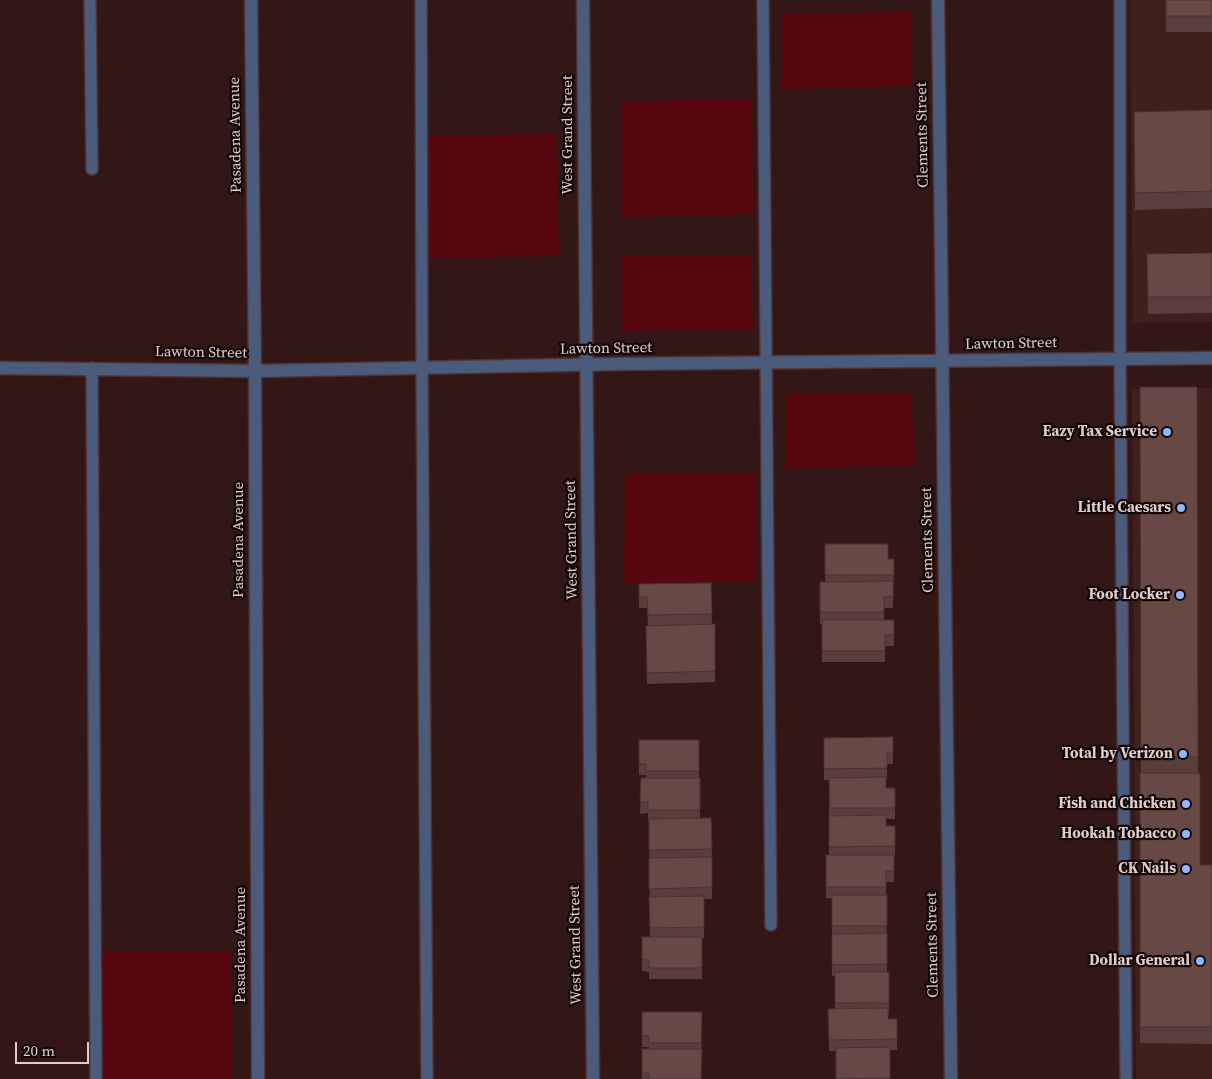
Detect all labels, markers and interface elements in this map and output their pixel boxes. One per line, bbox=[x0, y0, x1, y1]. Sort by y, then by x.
street label: West Grand Street bbox=[559, 75, 577, 195]
street label: Pasadena Avenue bbox=[226, 77, 246, 193]
street label: Clements Street bbox=[913, 82, 933, 188]
street label: Lawton Street bbox=[965, 334, 1057, 354]
street label: Lawton Street bbox=[560, 339, 652, 359]
street label: Lawton Street bbox=[155, 343, 247, 363]
place label: Eazy Tax Service bbox=[1043, 423, 1157, 441]
marker: Eazy Tax Service bbox=[1161, 426, 1173, 438]
street label: West Grand Street bbox=[562, 480, 582, 600]
street label: Pasadena Avenue bbox=[230, 482, 248, 598]
street label: Clements Street bbox=[918, 487, 938, 593]
place label: Little Caesars bbox=[1078, 499, 1171, 517]
marker: Little Caesars bbox=[1175, 502, 1187, 514]
place label: Foot Locker bbox=[1088, 586, 1170, 604]
marker: Foot Locker bbox=[1174, 589, 1186, 601]
place label: Total by Verizon bbox=[1062, 745, 1173, 763]
marker: Total by Verizon bbox=[1177, 748, 1189, 760]
place label: Fish and Chicken bbox=[1058, 795, 1176, 813]
marker: Fish and Chicken bbox=[1180, 798, 1192, 810]
place label: Hookah Tobacco bbox=[1061, 825, 1176, 843]
marker: Hookah Tobacco bbox=[1180, 828, 1192, 840]
place label: CK Nails bbox=[1118, 860, 1176, 878]
marker: CK Nails bbox=[1180, 863, 1192, 875]
street label: West Grand Street bbox=[566, 885, 586, 1005]
street label: Pasadena Avenue bbox=[232, 887, 250, 1003]
street label: Clements Street bbox=[923, 892, 943, 998]
place label: Dollar General bbox=[1089, 952, 1190, 970]
marker: Dollar General bbox=[1194, 955, 1206, 967]
scale bar bbox=[18, 1032, 91, 1064]
text: 20 m bbox=[23, 1040, 55, 1061]

